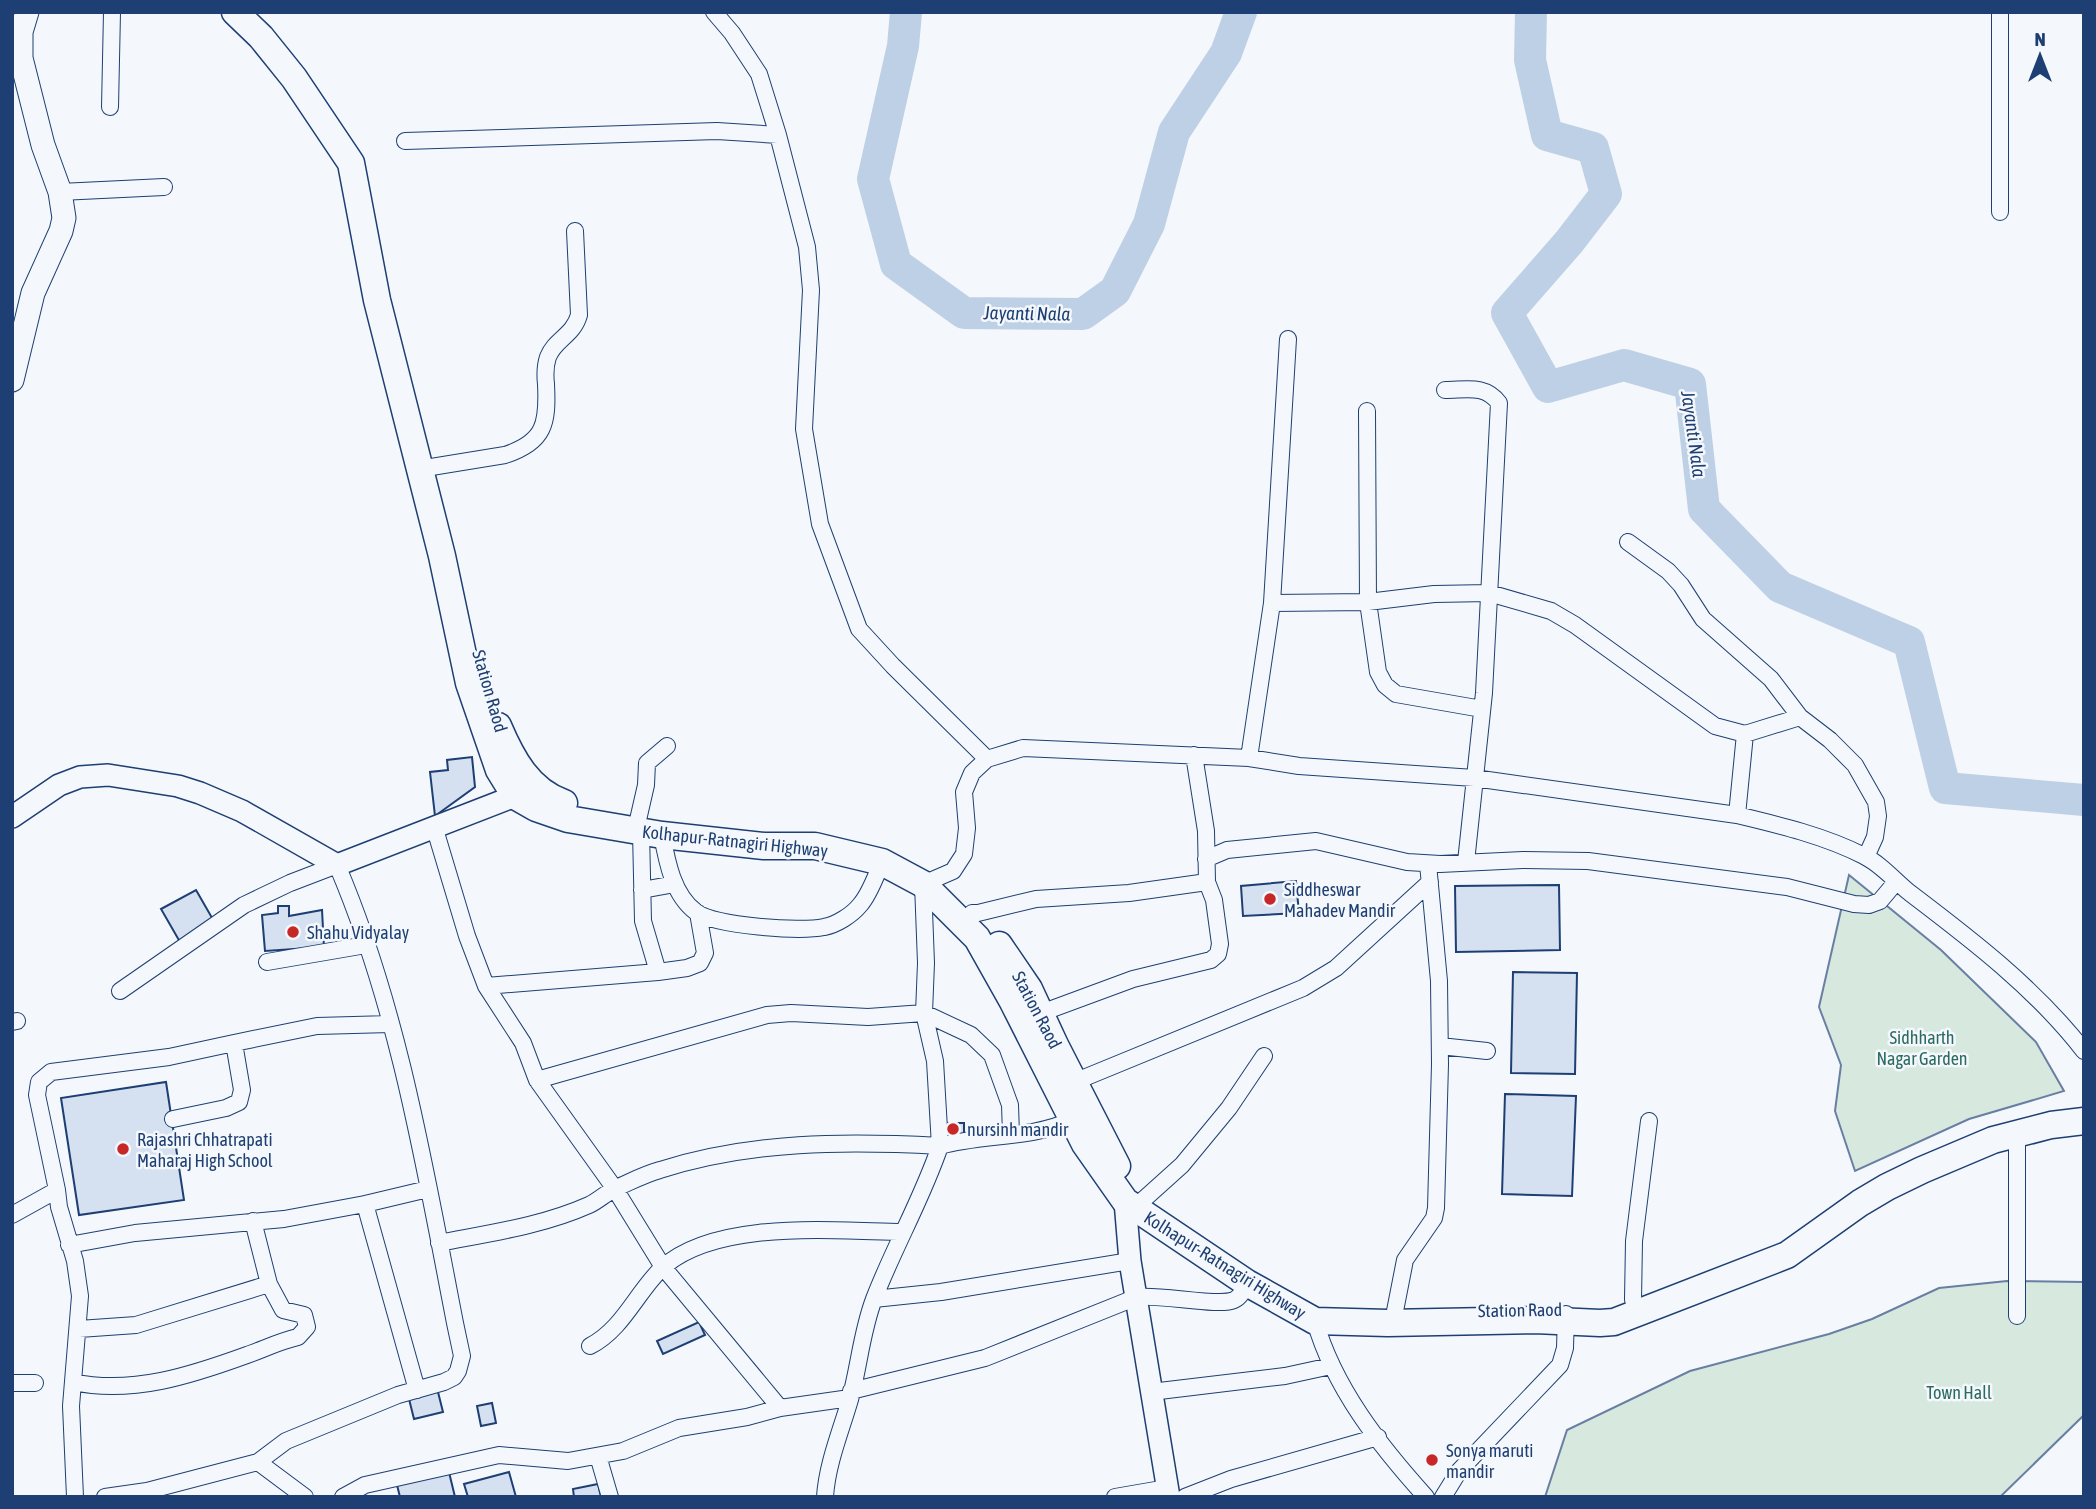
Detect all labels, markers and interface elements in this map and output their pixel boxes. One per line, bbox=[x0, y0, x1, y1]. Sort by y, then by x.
north arrow bbox=[2005, 21, 2075, 91]
text: N bbox=[2034, 28, 2046, 50]
water label: Jayanti Nala bbox=[982, 301, 1071, 325]
water label: Jayanti Nala bbox=[1677, 389, 1711, 479]
street label: Station Raod bbox=[468, 648, 512, 734]
street label: Kolhapur-Ratnagiri Highway bbox=[641, 821, 829, 861]
place label: Siddheswar Mahadev Mandir bbox=[1284, 879, 1396, 921]
marker: Siddheswar Mahadev Mandir bbox=[1262, 891, 1278, 907]
place label: Shahu Vidyalay bbox=[307, 922, 409, 943]
marker: Shahu Vidyalay bbox=[285, 924, 301, 940]
street label: Station Raod bbox=[1008, 968, 1066, 1052]
park label: Sidhharth Nagar Garden bbox=[1876, 1027, 1968, 1069]
place label: nursinh mandir bbox=[967, 1119, 1069, 1140]
marker: nursinh mandir bbox=[945, 1121, 961, 1137]
place label: Rajashri Chhatrapati Maharaj High School bbox=[137, 1129, 273, 1171]
marker: Rajashri Chhatrapati Maharaj High School bbox=[115, 1141, 131, 1157]
street label: Kolhapur-Ratnagiri Highway bbox=[1140, 1207, 1310, 1323]
street label: Station Raod bbox=[1478, 1299, 1562, 1321]
park label: Town Hall bbox=[1926, 1382, 1992, 1403]
place label: Sonya maruti mandir bbox=[1446, 1440, 1533, 1482]
marker: Sonya maruti mandir bbox=[1424, 1452, 1440, 1468]

